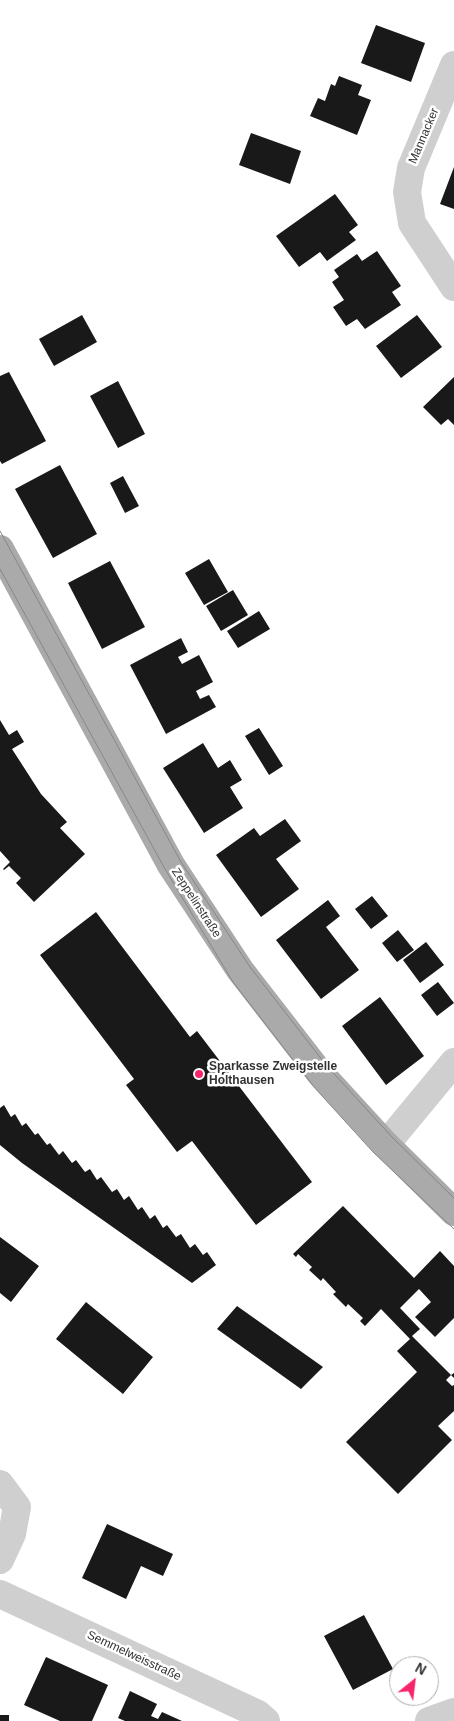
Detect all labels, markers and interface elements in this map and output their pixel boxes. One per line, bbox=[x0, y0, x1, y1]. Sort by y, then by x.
street label: Mannacker bbox=[406, 106, 442, 166]
street label: Zeppelinstraße bbox=[168, 866, 224, 940]
place label: Sparkasse Zweigstelle Holthausen bbox=[209, 1060, 337, 1088]
marker: Sparkasse Zweigstelle Holthausen bbox=[193, 1068, 205, 1080]
street label: Semmelweisstraße bbox=[85, 1628, 183, 1684]
north arrow bbox=[389, 1656, 439, 1706]
text: N bbox=[412, 1659, 429, 1678]

